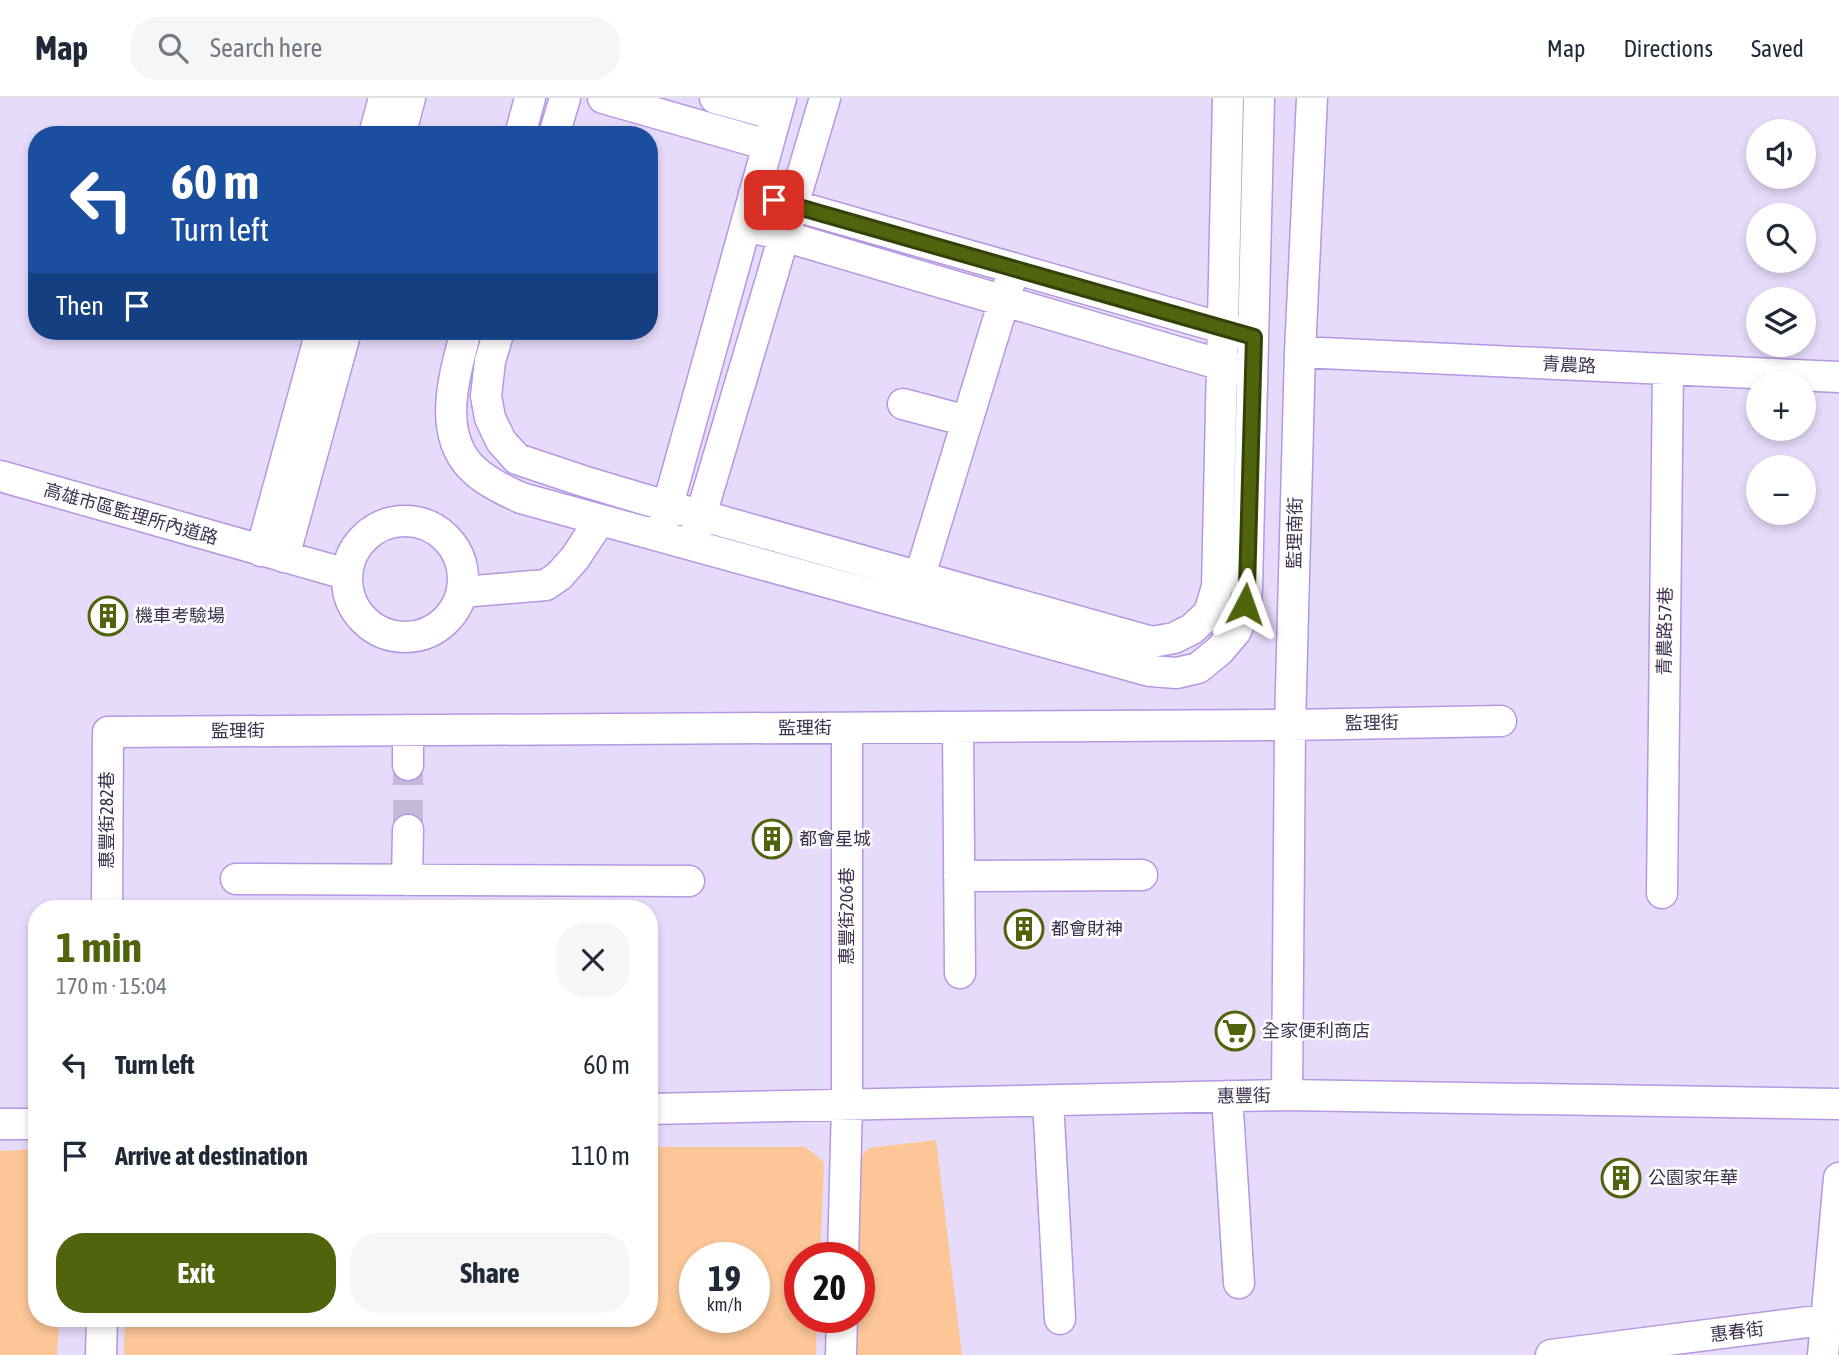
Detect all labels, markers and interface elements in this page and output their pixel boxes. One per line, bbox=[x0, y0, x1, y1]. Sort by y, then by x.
search box bbox=[130, 17, 620, 80]
text: Map bbox=[35, 29, 88, 67]
icon: search bbox=[154, 29, 192, 67]
text: Search here bbox=[210, 33, 322, 63]
text: Map bbox=[1547, 35, 1585, 62]
text: Directions bbox=[1623, 35, 1713, 62]
text: Saved bbox=[1751, 35, 1804, 62]
map controls bbox=[1746, 119, 1816, 525]
button: sound bbox=[1746, 119, 1816, 189]
text: 60 m bbox=[171, 153, 259, 209]
icon: left bbox=[56, 154, 147, 245]
pin bbox=[744, 170, 804, 230]
icon: arrive bbox=[755, 181, 793, 219]
button: search bbox=[1746, 203, 1816, 273]
text: Turn left bbox=[171, 211, 269, 248]
icon: arrive bbox=[118, 287, 156, 325]
button: layers bbox=[1746, 287, 1816, 357]
text: Then bbox=[56, 291, 104, 321]
street label: 青農路 bbox=[1542, 353, 1597, 376]
button: + bbox=[1746, 371, 1816, 441]
button: − bbox=[1746, 455, 1816, 525]
street label: 高雄市區監理所內道路 bbox=[42, 479, 221, 548]
street label: 監理南街 bbox=[1283, 497, 1306, 569]
position arrow bbox=[1208, 567, 1282, 641]
street label: 青農路57巷 bbox=[1653, 586, 1676, 676]
building icon: 機車考驗場 bbox=[87, 595, 129, 637]
place label: 機車考驗場 bbox=[135, 605, 225, 626]
street label: 監理街 bbox=[1345, 712, 1399, 733]
street label: 監理街 bbox=[778, 717, 832, 738]
street label: 監理街 bbox=[211, 720, 265, 741]
street label: 惠豐街282巷 bbox=[96, 771, 117, 869]
building icon: 都會星城 bbox=[751, 818, 793, 860]
place label: 都會星城 bbox=[799, 828, 871, 849]
street label: 惠豐街206巷 bbox=[836, 867, 857, 965]
building icon: 都會財神 bbox=[1003, 908, 1045, 950]
place label: 都會財神 bbox=[1051, 918, 1123, 939]
text: 1 min bbox=[56, 923, 142, 971]
button: close bbox=[556, 923, 630, 997]
text: 170 m · 15:04 bbox=[56, 973, 167, 999]
supermarket icon: 全家便利商店 bbox=[1214, 1010, 1256, 1052]
place label: 全家便利商店 bbox=[1262, 1020, 1370, 1041]
icon: left bbox=[56, 1046, 94, 1084]
text: Turn left bbox=[115, 1050, 195, 1080]
text: 60 m bbox=[583, 1050, 630, 1080]
street label: 惠豐街 bbox=[1217, 1085, 1271, 1106]
icon: arrive bbox=[56, 1137, 94, 1175]
text: Arrive at destination bbox=[115, 1141, 308, 1171]
text: 110 m bbox=[571, 1141, 630, 1171]
building icon: 公園家年華 bbox=[1600, 1157, 1642, 1199]
place label: 公園家年華 bbox=[1648, 1167, 1738, 1188]
button: Exit bbox=[56, 1233, 336, 1313]
button: Share bbox=[350, 1233, 630, 1313]
speed limit sign: 20 bbox=[784, 1242, 875, 1333]
text: 19 bbox=[708, 1258, 741, 1298]
text: km/h bbox=[707, 1294, 742, 1315]
street label: 惠春街 bbox=[1709, 1318, 1765, 1345]

